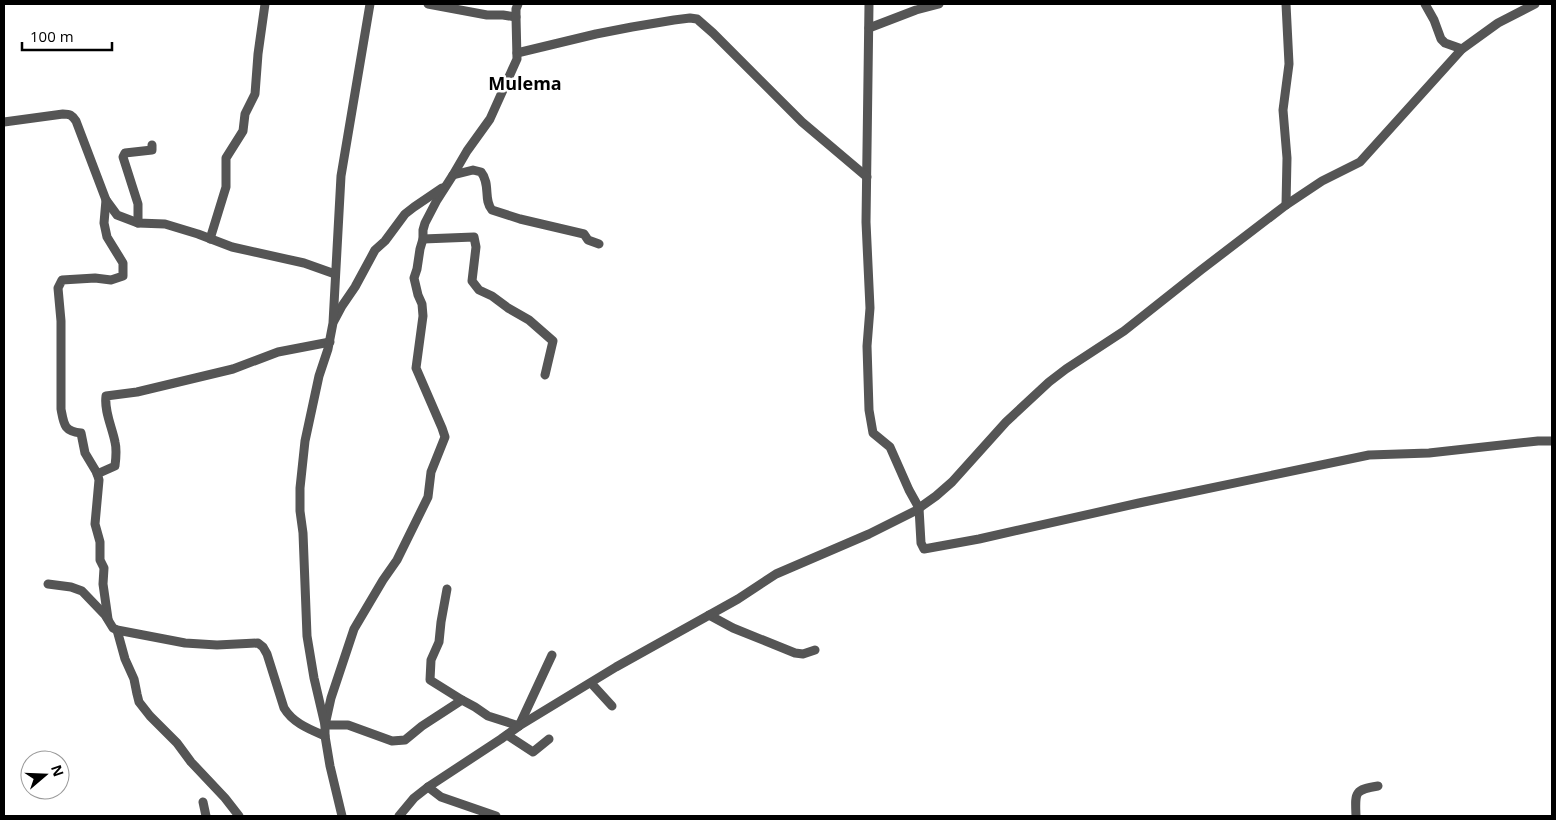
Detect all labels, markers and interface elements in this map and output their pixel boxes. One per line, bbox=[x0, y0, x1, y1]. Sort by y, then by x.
scale bar bbox=[22, 20, 112, 52]
text: 100 m bbox=[30, 26, 74, 46]
district label: Mulema bbox=[488, 71, 562, 95]
north arrow bbox=[20, 750, 70, 800]
text: N bbox=[47, 762, 69, 779]

